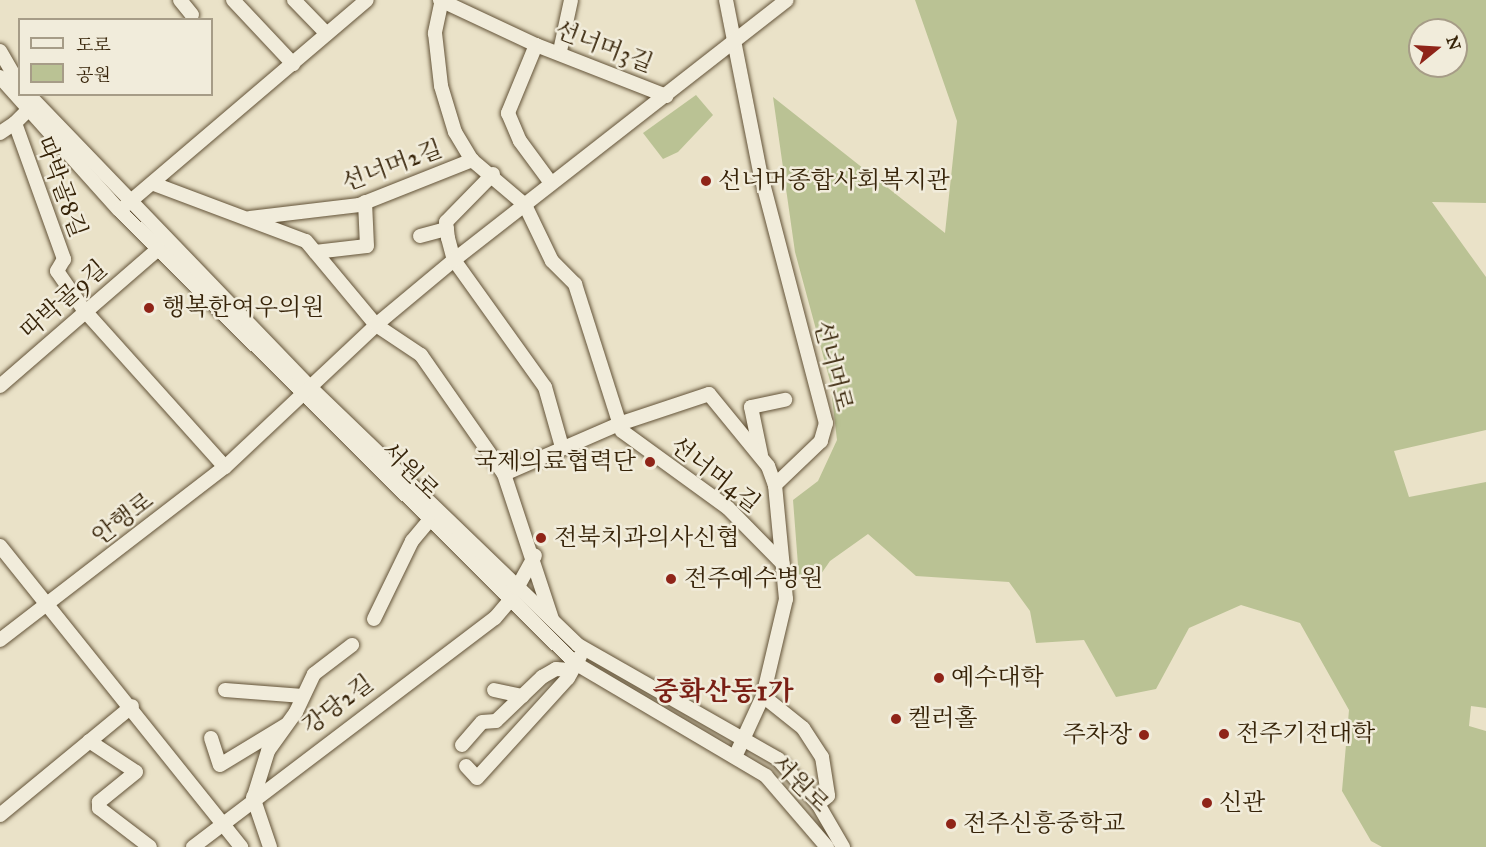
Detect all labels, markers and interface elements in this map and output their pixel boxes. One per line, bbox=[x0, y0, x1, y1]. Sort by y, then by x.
street label: 선너머3길 bbox=[551, 15, 657, 79]
legend bbox=[18, 18, 213, 96]
north arrow bbox=[1408, 18, 1468, 78]
text: 도로 bbox=[76, 34, 111, 56]
text: N bbox=[1443, 34, 1465, 52]
text: 공원 bbox=[76, 64, 111, 86]
street label: 따박골8길 bbox=[29, 133, 93, 241]
street label: 선너머2길 bbox=[338, 135, 446, 197]
place label: 선너머종합사회복지관 bbox=[718, 167, 950, 195]
marker: 선너머종합사회복지관 bbox=[699, 174, 713, 188]
street label: 따박골9길 bbox=[15, 254, 113, 346]
place label: 행복한여우의원 bbox=[162, 294, 324, 322]
marker: 행복한여우의원 bbox=[140, 299, 158, 317]
street label: 선너머로 bbox=[808, 318, 858, 414]
street label: 선너머4길 bbox=[664, 431, 766, 519]
street label: 서원로 bbox=[375, 436, 445, 506]
place label: 국제의료협력단 bbox=[474, 448, 636, 476]
marker: 국제의료협력단 bbox=[641, 453, 659, 471]
street label: 안행로 bbox=[87, 487, 159, 551]
place label: 전북치과의사신협 bbox=[554, 524, 739, 552]
marker: 전북치과의사신협 bbox=[532, 529, 550, 547]
place label: 전주예수병원 bbox=[684, 565, 823, 593]
marker: 전주예수병원 bbox=[662, 570, 680, 588]
place label: 예수대학 bbox=[951, 664, 1044, 692]
street label: 강당2길 bbox=[297, 669, 379, 741]
marker: 예수대학 bbox=[932, 671, 946, 685]
district label: 중화산동1가 bbox=[652, 675, 794, 707]
place label: 켈러홀 bbox=[908, 705, 978, 733]
marker: 켈러홀 bbox=[889, 712, 903, 726]
place label: 전주기전대학 bbox=[1236, 720, 1375, 748]
place label: 주차장 bbox=[1062, 721, 1132, 749]
marker: 전주기전대학 bbox=[1217, 727, 1231, 741]
marker: 주차장 bbox=[1137, 728, 1151, 742]
street label: 서원로 bbox=[765, 749, 835, 819]
place label: 신관 bbox=[1219, 789, 1265, 817]
marker: 신관 bbox=[1200, 796, 1214, 810]
place label: 전주신흥중학교 bbox=[963, 810, 1125, 838]
marker: 전주신흥중학교 bbox=[944, 817, 958, 831]

